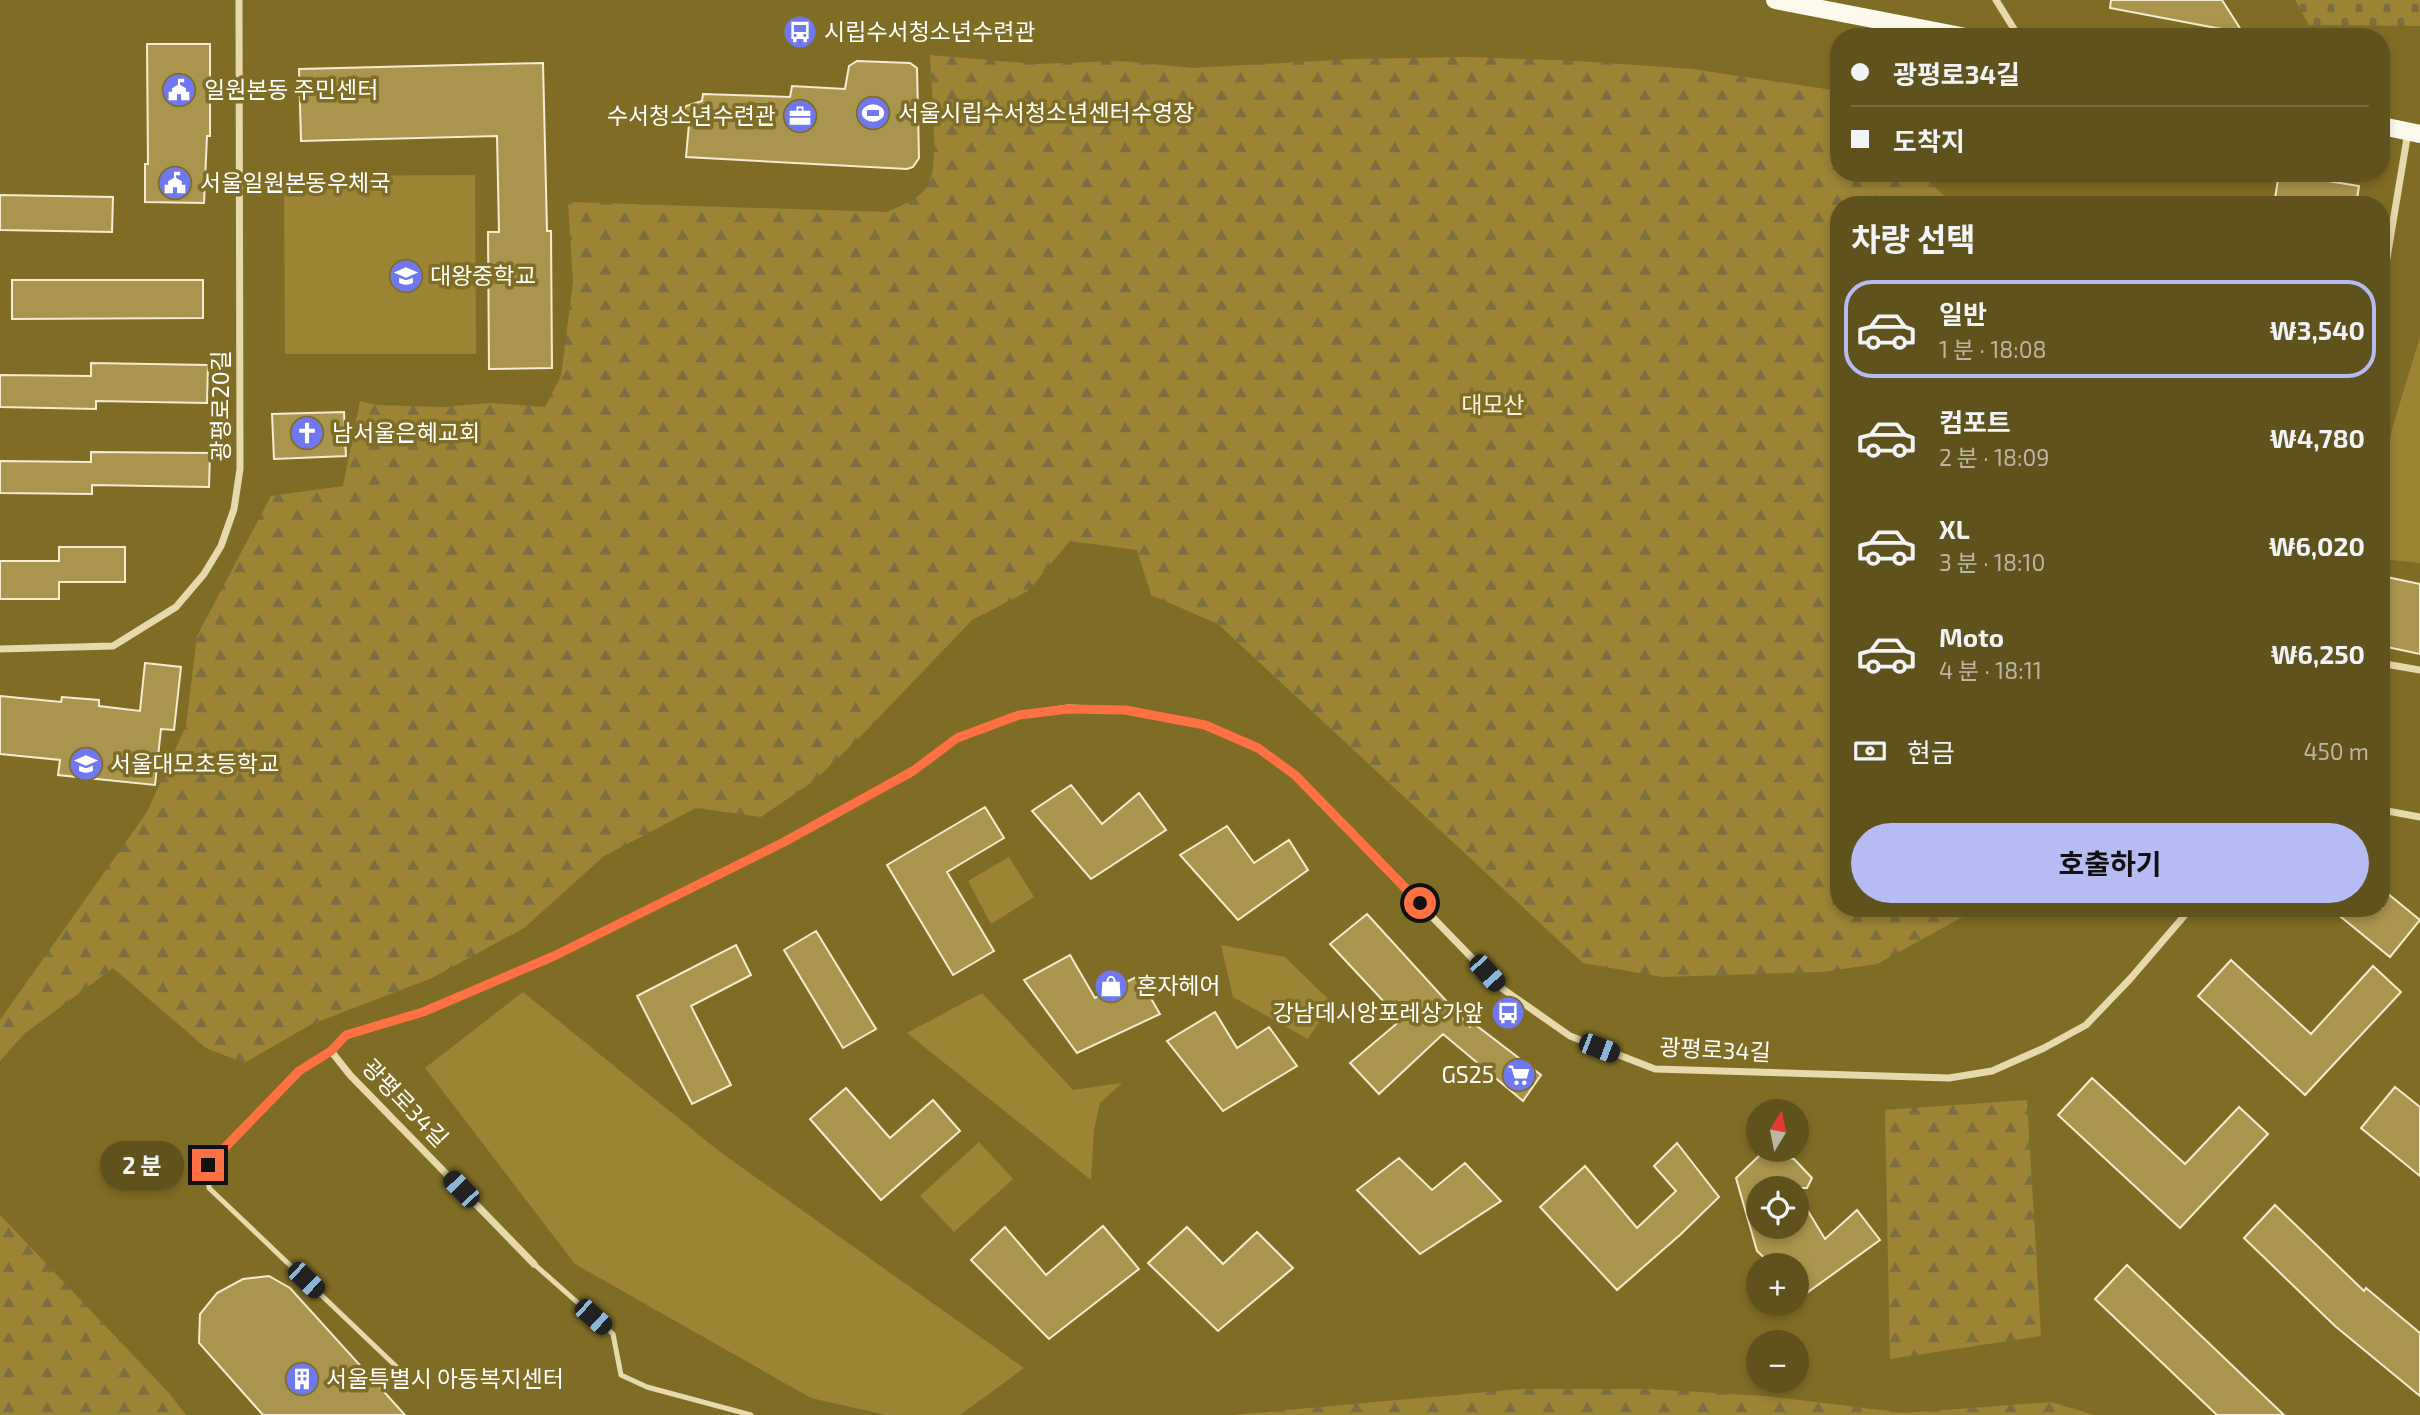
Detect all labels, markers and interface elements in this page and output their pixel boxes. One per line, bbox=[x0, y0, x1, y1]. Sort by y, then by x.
bus stop icon: 시립수서청소년수련관 bbox=[781, 13, 819, 51]
place label: 시립수서청소년수련관 bbox=[824, 17, 1036, 45]
text: 광평로34길 bbox=[1893, 58, 2020, 89]
public building icon: 일원본동 주민센터 bbox=[160, 71, 198, 109]
place label: 일원본동 주민센터 bbox=[204, 75, 378, 103]
sports icon: 서울시립수서청소년센터수영장 bbox=[854, 94, 892, 132]
office icon: 수서청소년수련관 bbox=[781, 97, 819, 135]
place label: 서울시립수서청소년센터수영장 bbox=[898, 98, 1194, 126]
place label: 수서청소년수련관 bbox=[607, 101, 776, 129]
text: 도착지 bbox=[1893, 125, 1965, 156]
public building icon: 서울일원본동우체국 bbox=[156, 164, 194, 202]
place label: 서울일원본동우체국 bbox=[200, 168, 390, 196]
text: 차량 선택 bbox=[1851, 219, 1976, 257]
school or university icon: 대왕중학교 bbox=[387, 257, 425, 295]
place label: 대왕중학교 bbox=[430, 261, 536, 289]
icon: car bbox=[1855, 298, 1918, 361]
text: 일반 bbox=[1939, 298, 1987, 329]
text: ₩3,540 bbox=[2270, 314, 2365, 345]
text: 1 분 · 18:08 bbox=[1939, 335, 2047, 363]
street label: 광평로20길 bbox=[206, 350, 234, 462]
park label: 대모산 bbox=[1461, 390, 1525, 418]
icon: car bbox=[1855, 406, 1918, 469]
text: 컴포트 bbox=[1939, 406, 2011, 437]
church icon: 남서울은혜교회 bbox=[288, 414, 326, 452]
place label: 남서울은혜교회 bbox=[332, 418, 480, 446]
text: ₩4,780 bbox=[2270, 422, 2365, 453]
text: 2 분 · 18:09 bbox=[1939, 443, 2049, 471]
text: XL bbox=[1939, 513, 1970, 544]
icon: car bbox=[1855, 514, 1918, 577]
text: ₩6,020 bbox=[2269, 530, 2365, 561]
text: 3 분 · 18:10 bbox=[1939, 548, 2045, 576]
text: Moto bbox=[1939, 621, 2004, 652]
icon: car bbox=[1855, 622, 1918, 685]
text: ₩6,250 bbox=[2271, 638, 2365, 669]
text: 4 분 · 18:11 bbox=[1939, 656, 2042, 684]
icon: cash bbox=[1851, 732, 1889, 770]
text: 현금 bbox=[1907, 736, 1955, 767]
text: 450 m bbox=[2303, 737, 2369, 765]
school or university icon: 서울대모초등학교 bbox=[67, 745, 105, 783]
place label: 서울대모초등학교 bbox=[110, 749, 279, 777]
button: 호출하기 bbox=[1851, 823, 2369, 903]
route start bbox=[1404, 887, 1436, 919]
car bbox=[1466, 950, 1509, 996]
shop icon: 혼자헤어 bbox=[1092, 967, 1130, 1005]
place label: 혼자헤어 bbox=[1136, 971, 1221, 999]
bus stop icon: 강남데시앙포레상가앞 bbox=[1489, 994, 1527, 1032]
place label: 강남데시앙포레상가앞 bbox=[1272, 998, 1484, 1026]
car bbox=[1576, 1031, 1623, 1065]
street label: 광평로34길 bbox=[1659, 1032, 1771, 1066]
street label: 광평로34길 bbox=[357, 1052, 455, 1152]
supermarket icon: GS25 bbox=[1500, 1056, 1538, 1094]
place label: GS25 bbox=[1441, 1060, 1494, 1088]
north arrow bbox=[1746, 1099, 1810, 1162]
map controls bbox=[1746, 1099, 1809, 1393]
callout: 2 분 bbox=[100, 1140, 184, 1190]
route end bbox=[192, 1149, 224, 1181]
text: 2 분 bbox=[122, 1151, 162, 1179]
car bbox=[439, 1167, 484, 1211]
button: locate bbox=[1746, 1176, 1809, 1239]
button: + bbox=[1746, 1253, 1809, 1316]
car bbox=[284, 1258, 329, 1302]
car bbox=[571, 1295, 616, 1339]
button: − bbox=[1746, 1330, 1809, 1393]
building icon: 서울특별시 아동복지센터 bbox=[283, 1360, 321, 1398]
place label: 서울특별시 아동복지센터 bbox=[326, 1364, 564, 1392]

